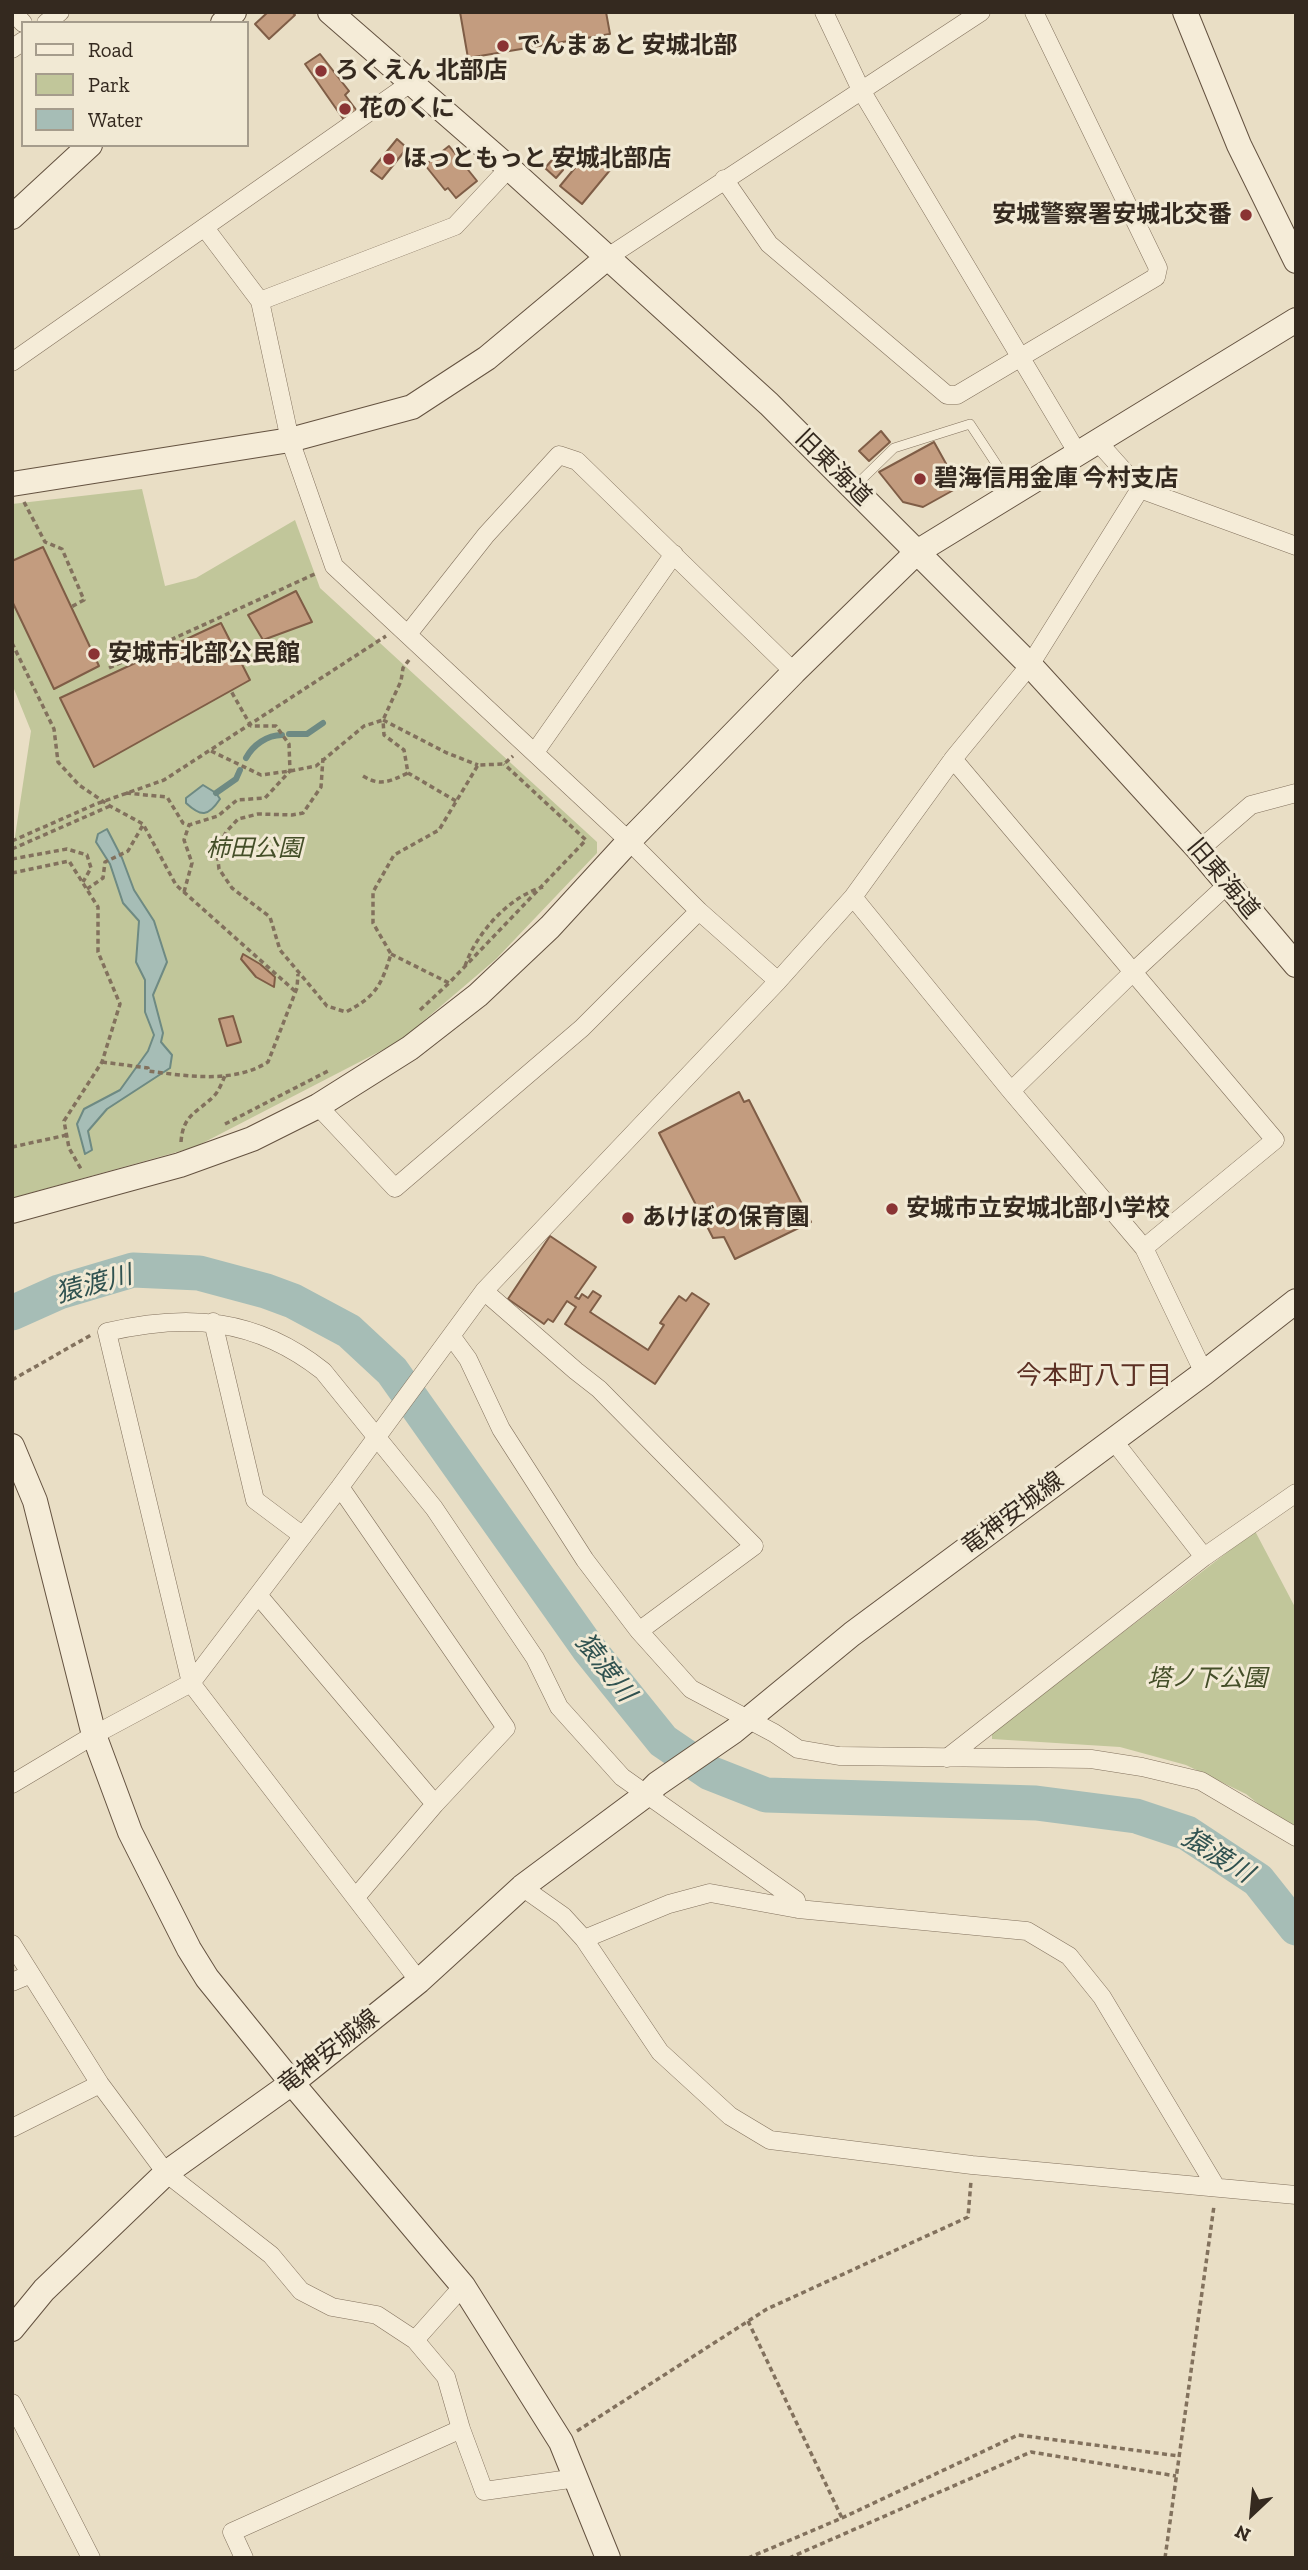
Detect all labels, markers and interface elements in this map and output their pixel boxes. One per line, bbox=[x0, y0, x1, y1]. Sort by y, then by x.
legend bbox=[21, 21, 248, 147]
place label: でんまぁと 安城北部 bbox=[517, 32, 737, 60]
text: Road bbox=[88, 37, 133, 62]
marker: でんまぁと 安城北部 bbox=[495, 38, 511, 54]
place label: ろくえん 北部店 bbox=[335, 57, 507, 85]
marker: ろくえん 北部店 bbox=[313, 63, 329, 79]
text: Park bbox=[88, 72, 130, 97]
place label: 花のくに bbox=[359, 95, 455, 123]
marker: 花のくに bbox=[337, 101, 353, 117]
text: Water bbox=[88, 107, 143, 132]
place label: ほっともっと 安城北部店 bbox=[403, 145, 671, 173]
marker: ほっともっと 安城北部店 bbox=[381, 151, 397, 167]
place label: 安城警察署安城北交番 bbox=[992, 201, 1232, 229]
marker: 安城警察署安城北交番 bbox=[1238, 207, 1254, 223]
street label: 旧東海道 bbox=[789, 424, 877, 512]
place label: 碧海信用金庫 今村支店 bbox=[934, 465, 1178, 493]
marker: 碧海信用金庫 今村支店 bbox=[912, 471, 928, 487]
place label: 安城市北部公民館 bbox=[108, 640, 300, 668]
marker: 安城市北部公民館 bbox=[86, 646, 102, 662]
street label: 旧東海道 bbox=[1181, 833, 1265, 925]
park label: 柿田公園 bbox=[206, 835, 302, 863]
place label: 安城市立安城北部小学校 bbox=[906, 1195, 1170, 1223]
marker: 安城市立安城北部小学校 bbox=[884, 1201, 900, 1217]
place label: あけぼの保育園 bbox=[642, 1204, 810, 1232]
marker: あけぼの保育園 bbox=[620, 1210, 636, 1226]
water label: 猿渡川 bbox=[52, 1260, 136, 1310]
district label: 今本町八丁目 bbox=[1016, 1361, 1172, 1393]
street label: 竜神安城線 bbox=[956, 1466, 1070, 1562]
water label: 猿渡川 bbox=[569, 1628, 641, 1708]
park label: 塔ノ下公園 bbox=[1147, 1665, 1267, 1693]
water label: 猿渡川 bbox=[1176, 1822, 1258, 1890]
street label: 竜神安城線 bbox=[273, 2004, 385, 2100]
north arrow bbox=[1217, 2479, 1287, 2549]
text: N bbox=[1231, 2520, 1254, 2547]

